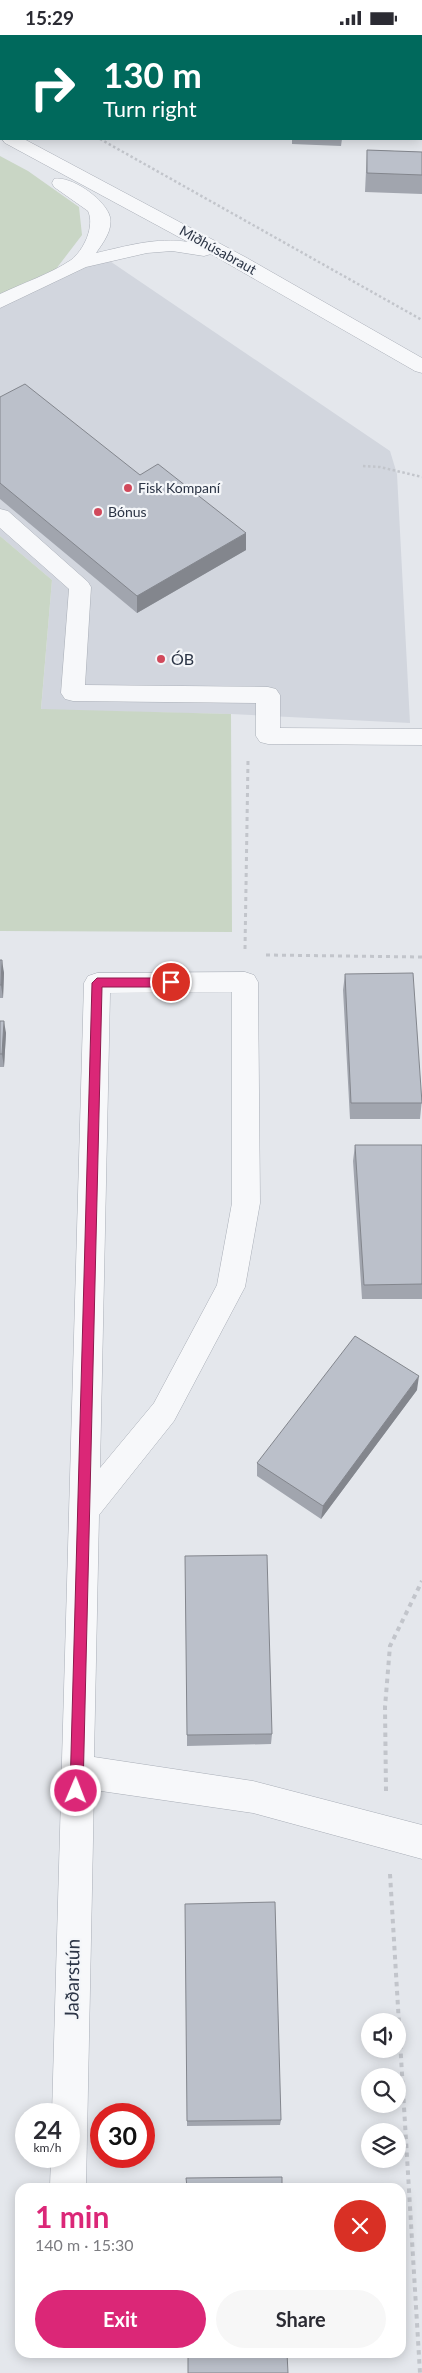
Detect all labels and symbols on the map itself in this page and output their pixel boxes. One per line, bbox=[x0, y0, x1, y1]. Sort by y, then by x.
street label: Miðhúsabraut bbox=[177, 221, 260, 278]
place label: Fisk Kompaní bbox=[138, 479, 221, 496]
marker: Fisk Kompaní bbox=[122, 482, 134, 494]
place label: Bónus bbox=[108, 503, 147, 520]
marker: Bónus bbox=[92, 506, 104, 518]
place label: ÓB bbox=[171, 649, 194, 668]
marker: ÓB bbox=[155, 653, 167, 665]
pin bbox=[150, 961, 192, 1003]
position arrow bbox=[49, 1764, 101, 1816]
street label: Jaðarstún bbox=[59, 1939, 84, 2019]
speed limit sign: 30 bbox=[90, 2103, 155, 2168]

